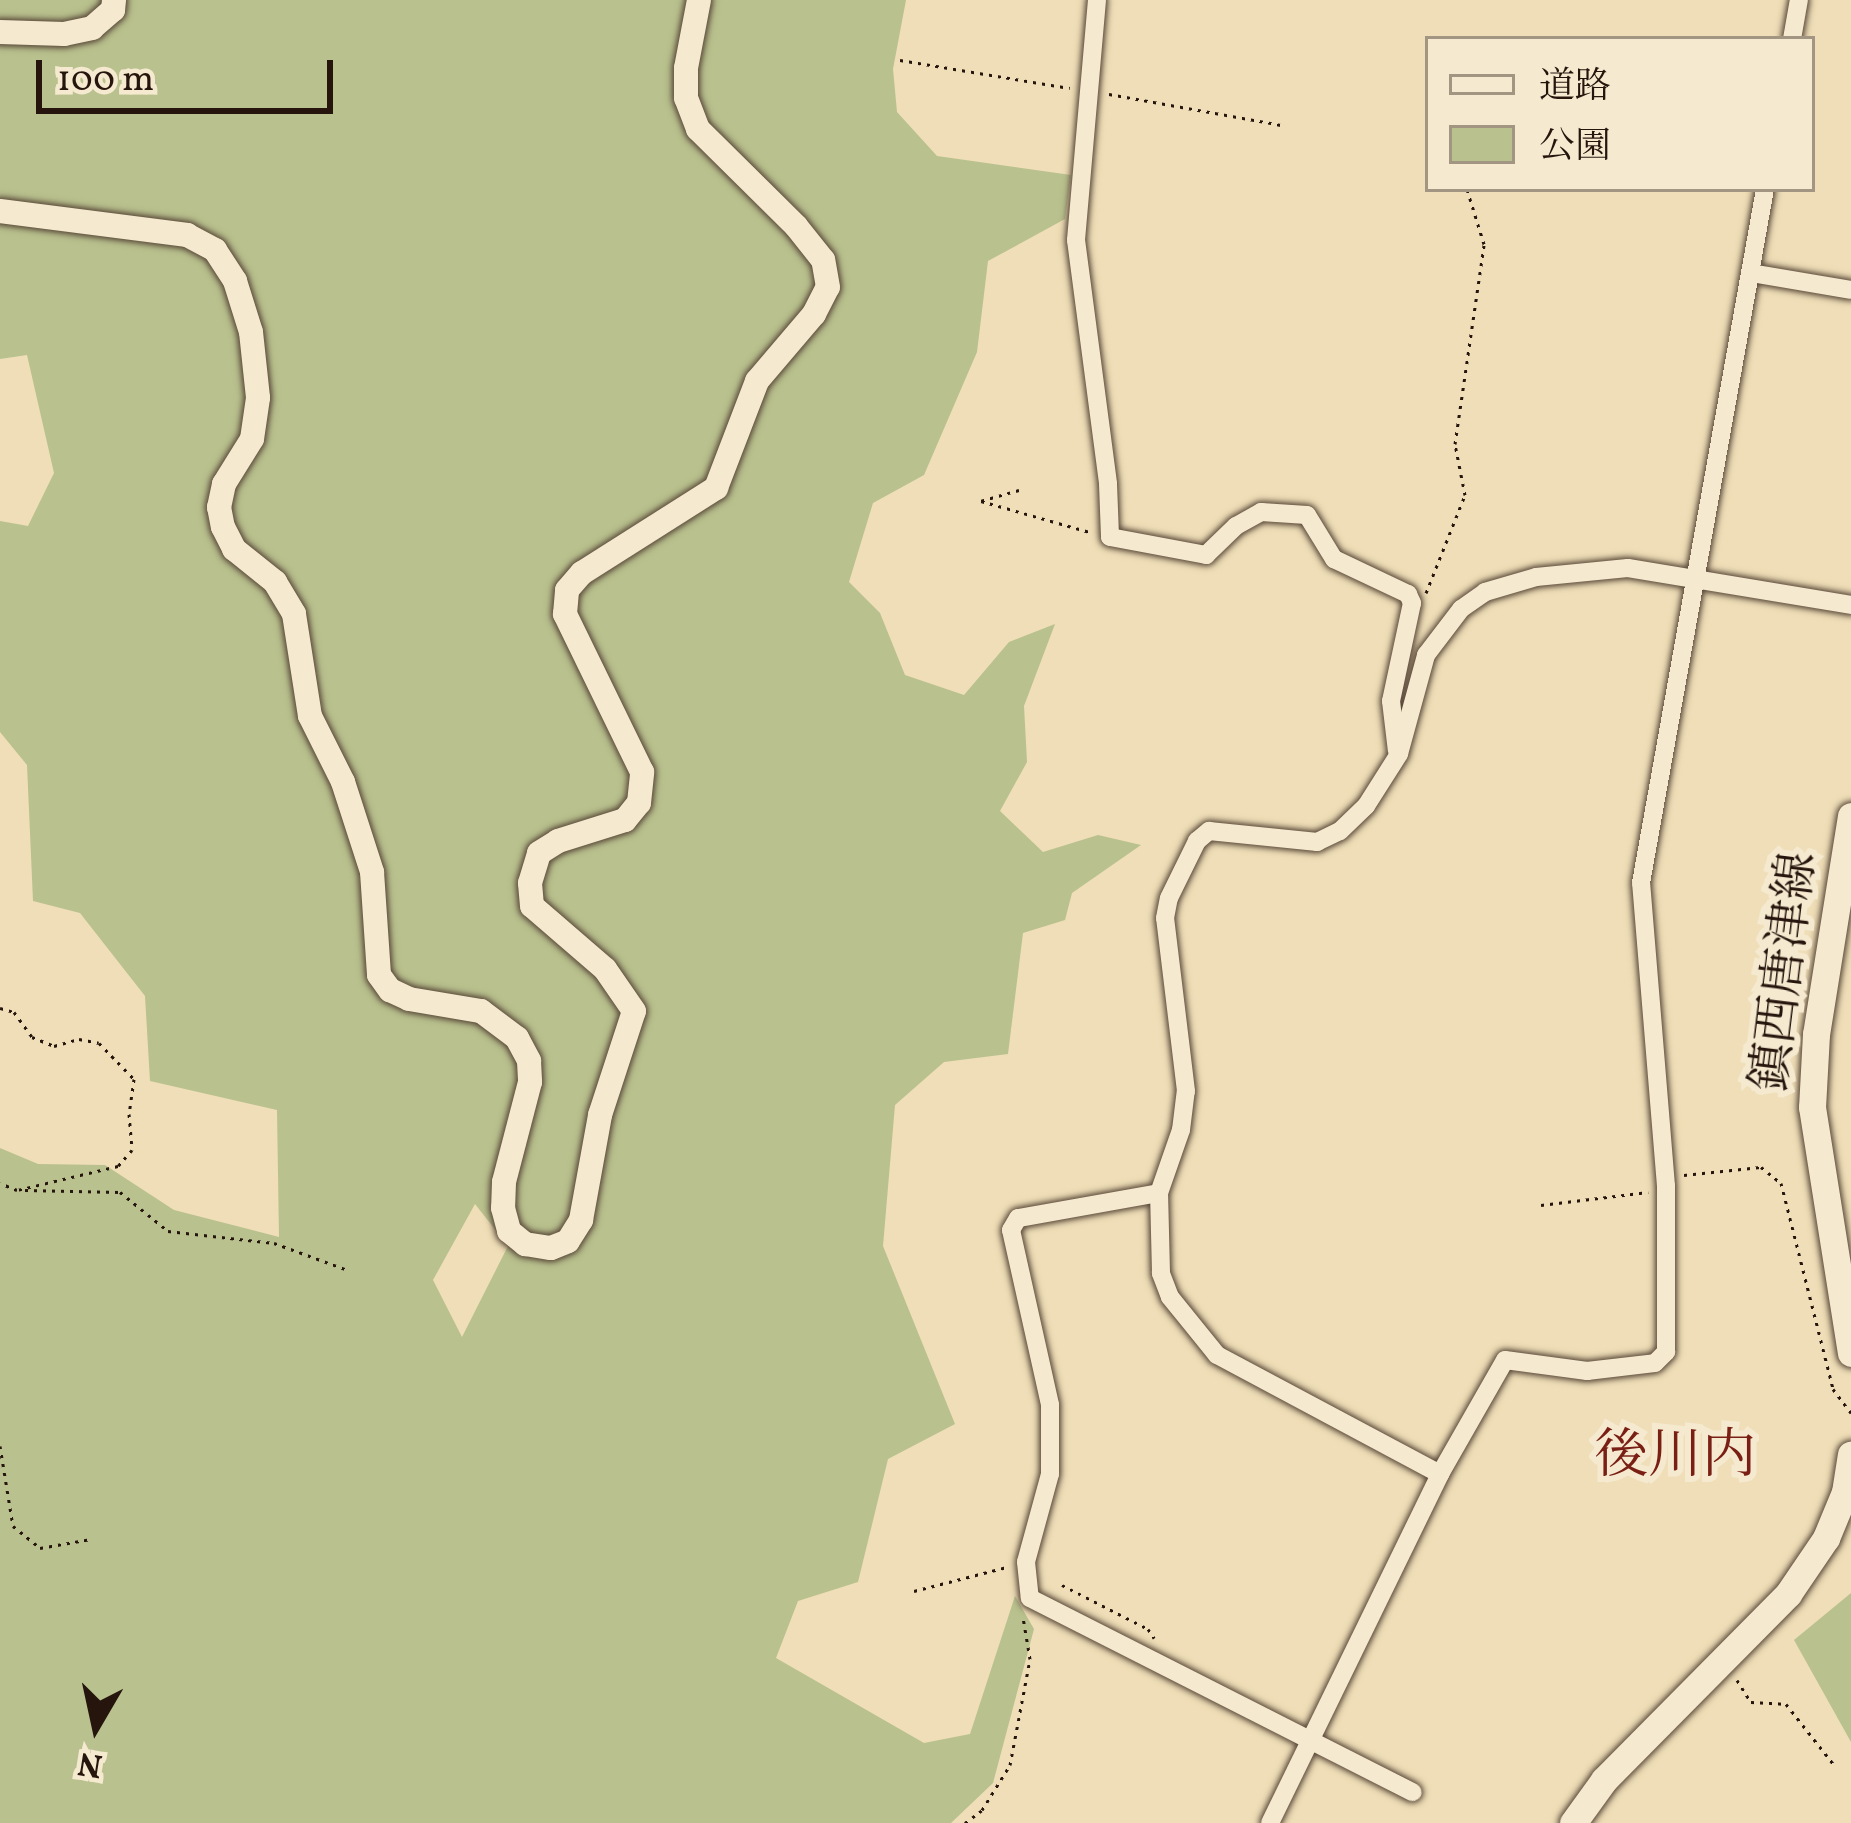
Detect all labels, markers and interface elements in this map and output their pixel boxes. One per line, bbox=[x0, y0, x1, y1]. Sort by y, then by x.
scale bar bbox=[42, 36, 339, 110]
legend bbox=[1425, 36, 1815, 192]
text: 100 m bbox=[57, 56, 154, 106]
text: 道路 bbox=[1539, 63, 1611, 113]
text: 公園 bbox=[1539, 123, 1611, 173]
street label: 鎮西唐津線 bbox=[1743, 849, 1829, 1095]
district label: 後川内 bbox=[1594, 1427, 1756, 1491]
north arrow bbox=[36, 1667, 156, 1787]
text: N bbox=[75, 1738, 106, 1787]

